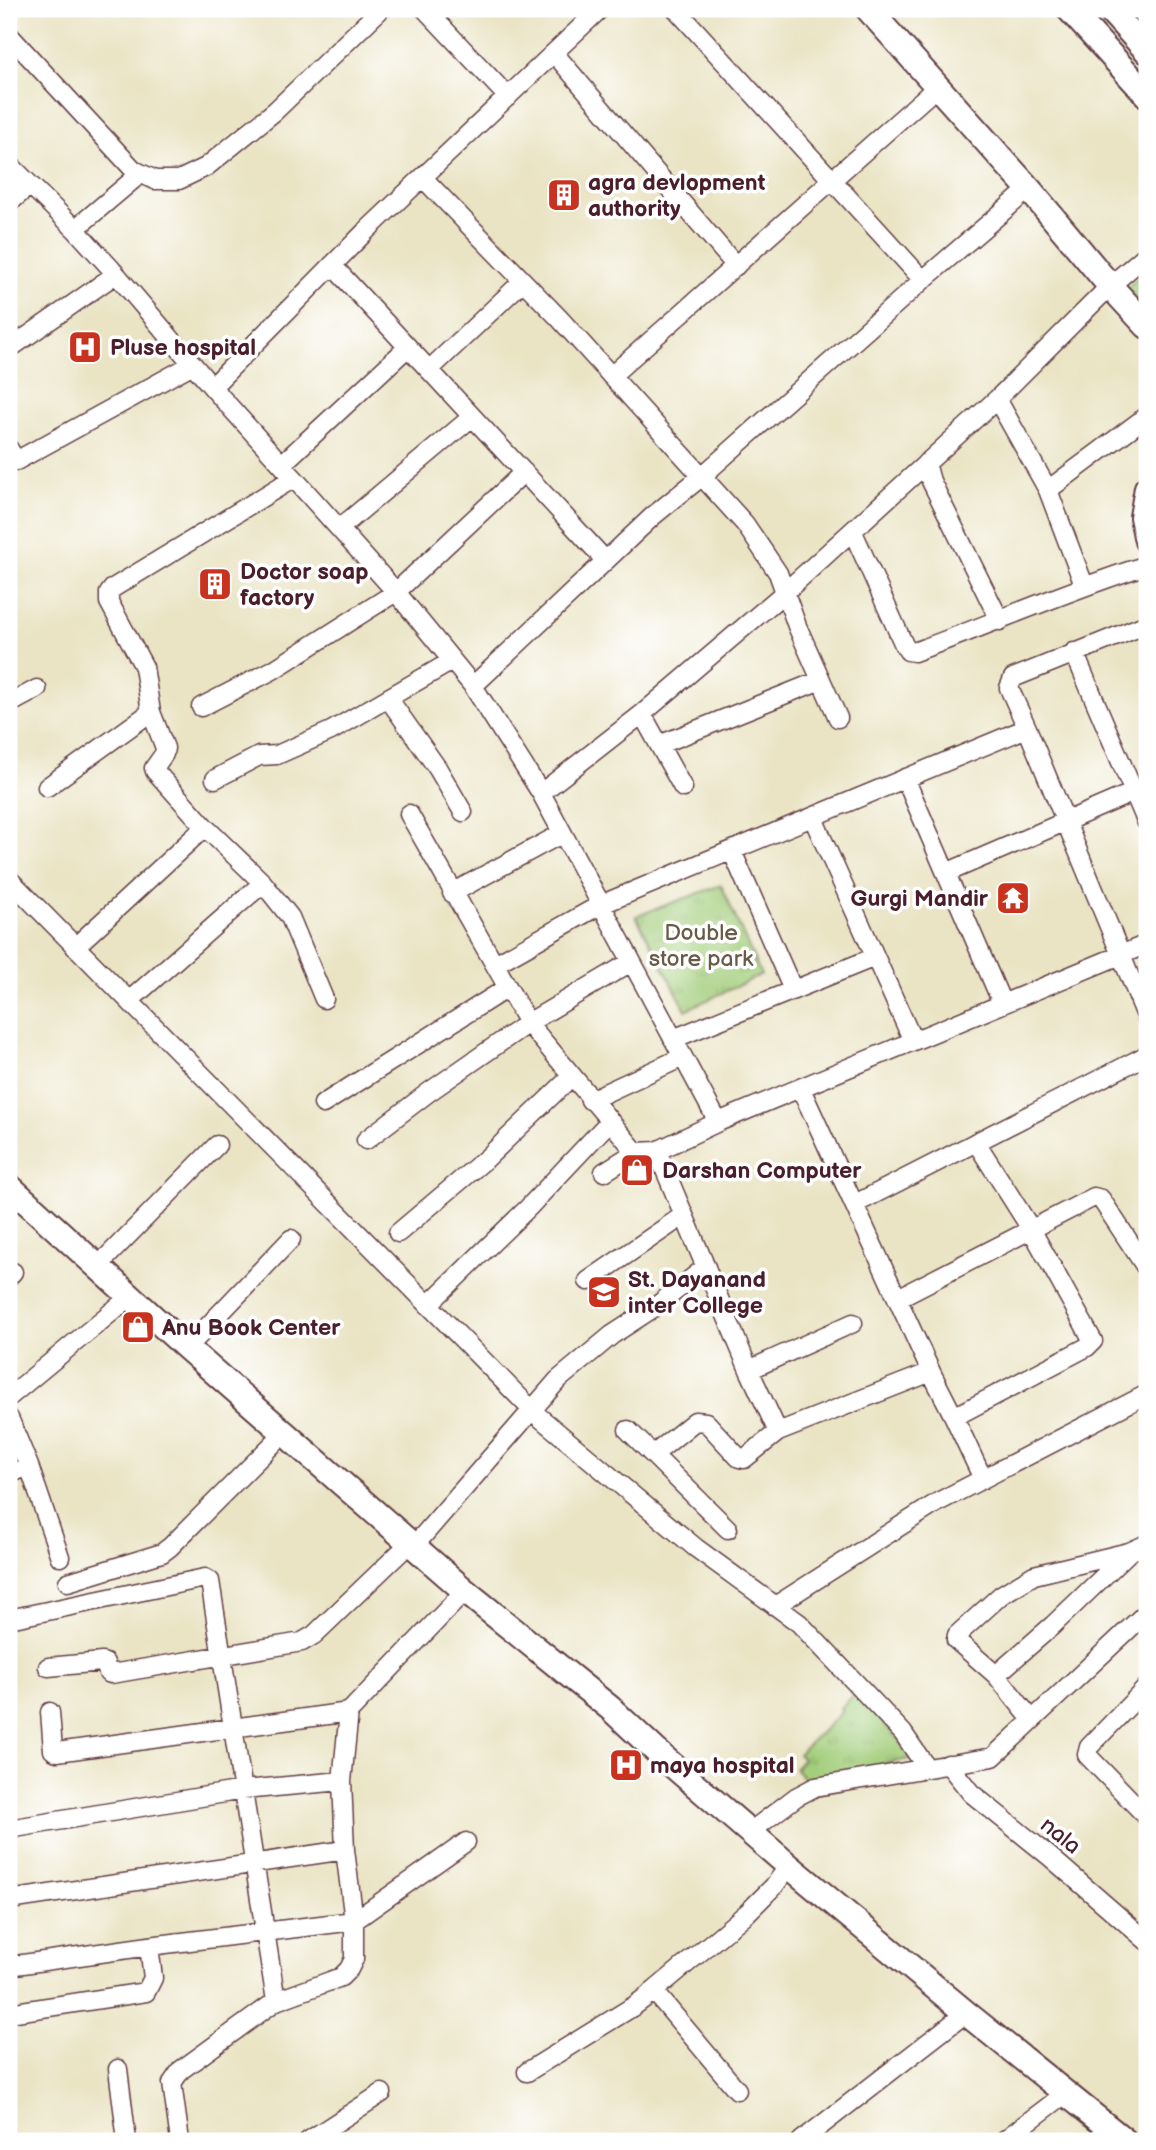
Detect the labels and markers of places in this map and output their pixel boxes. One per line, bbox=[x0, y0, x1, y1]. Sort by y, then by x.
place label: agra devlopment authority bbox=[588, 169, 766, 223]
building icon: agra devlopment authority bbox=[545, 176, 583, 214]
hospital icon: Pluse hospital bbox=[66, 328, 104, 366]
place label: Pluse hospital bbox=[110, 334, 256, 362]
place label: Doctor soap factory bbox=[240, 558, 368, 612]
building icon: Doctor soap factory bbox=[196, 565, 234, 603]
temple icon: Gurgi Mandir bbox=[994, 879, 1032, 917]
place label: Gurgi Mandir bbox=[851, 885, 989, 913]
shop icon: Darshan Computer bbox=[618, 1151, 656, 1189]
place label: Darshan Computer bbox=[662, 1157, 862, 1185]
place label: St. Dayanand inter College bbox=[628, 1266, 766, 1320]
school or university icon: St. Dayanand inter College bbox=[585, 1273, 623, 1311]
shop icon: Anu Book Center bbox=[119, 1308, 157, 1346]
place label: Anu Book Center bbox=[161, 1314, 341, 1342]
hospital icon: maya hospital bbox=[607, 1746, 645, 1784]
place label: maya hospital bbox=[650, 1752, 795, 1780]

